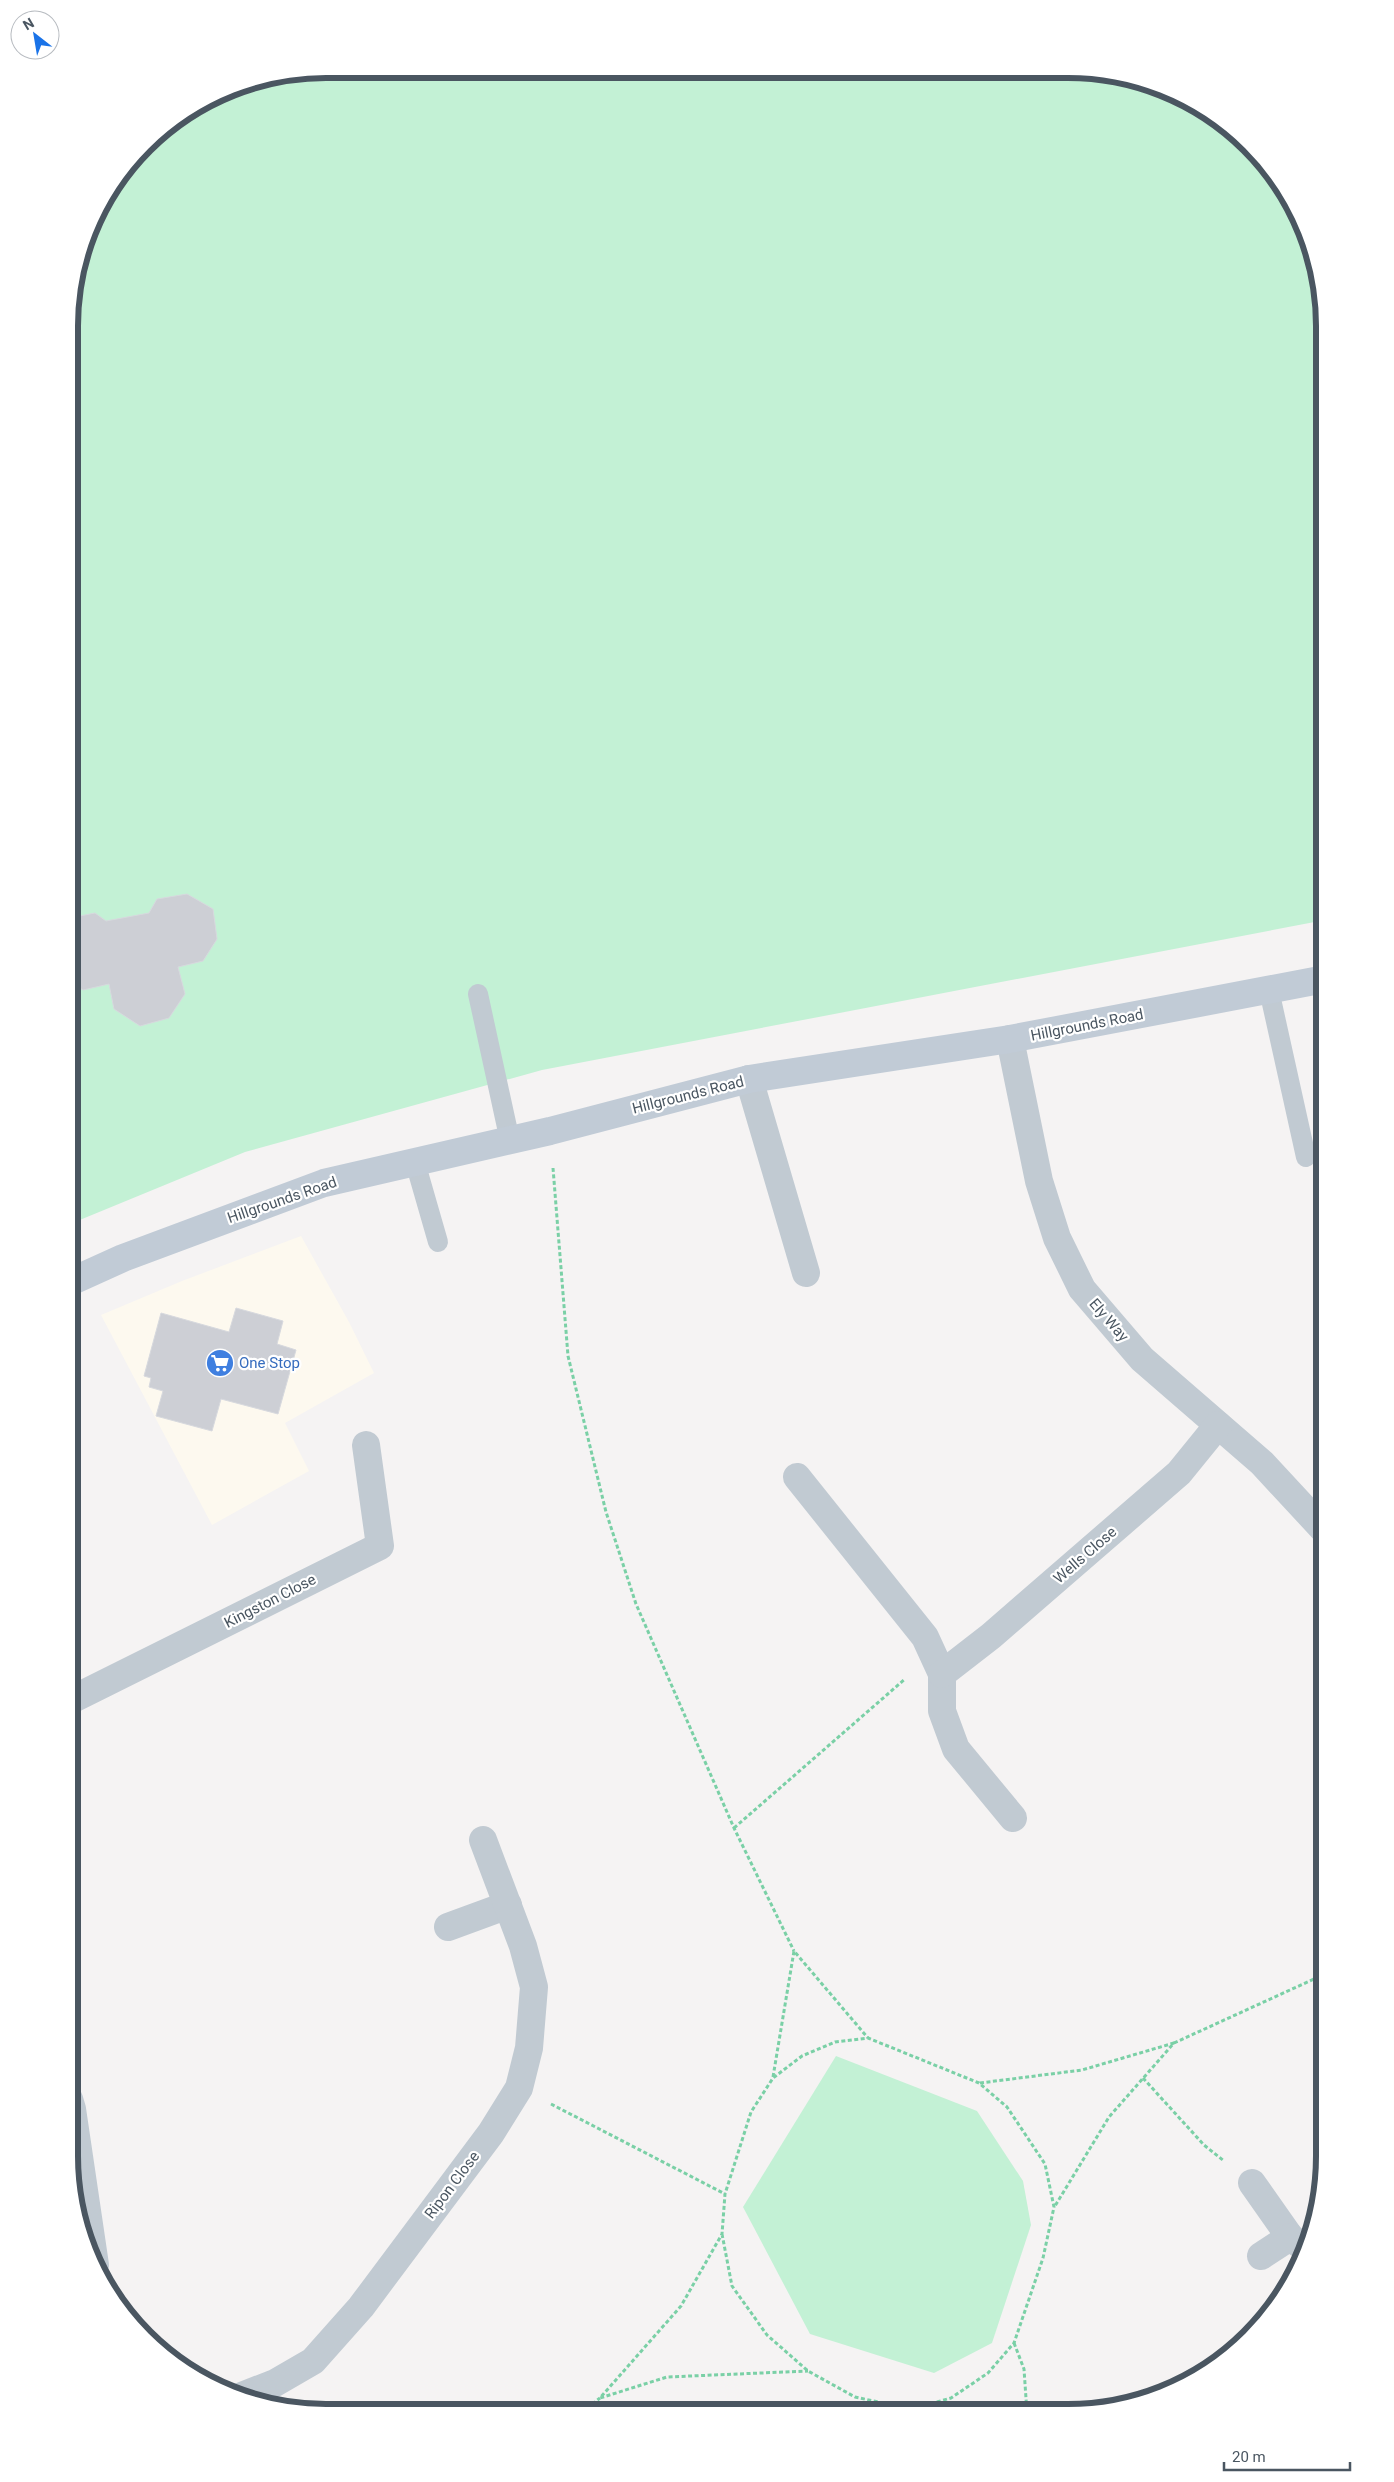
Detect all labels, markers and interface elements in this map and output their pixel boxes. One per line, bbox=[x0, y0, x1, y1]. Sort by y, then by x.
north arrow bbox=[10, 10, 60, 60]
text: N bbox=[20, 14, 37, 33]
street label: Hillgrounds Road bbox=[1029, 1005, 1145, 1045]
street label: Hillgrounds Road bbox=[630, 1072, 746, 1118]
street label: Hillgrounds Road bbox=[225, 1173, 339, 1227]
street label: Ely Way bbox=[1085, 1295, 1133, 1345]
supermarket icon: One Stop bbox=[205, 1348, 235, 1378]
place label: One Stop bbox=[239, 1354, 300, 1372]
street label: Wells Close bbox=[1050, 1523, 1120, 1587]
street label: Kingston Close bbox=[221, 1570, 319, 1632]
street label: Ripon Close bbox=[421, 2148, 483, 2222]
scale bar bbox=[1224, 2440, 1350, 2472]
text: 20 m bbox=[1232, 2448, 1266, 2466]

